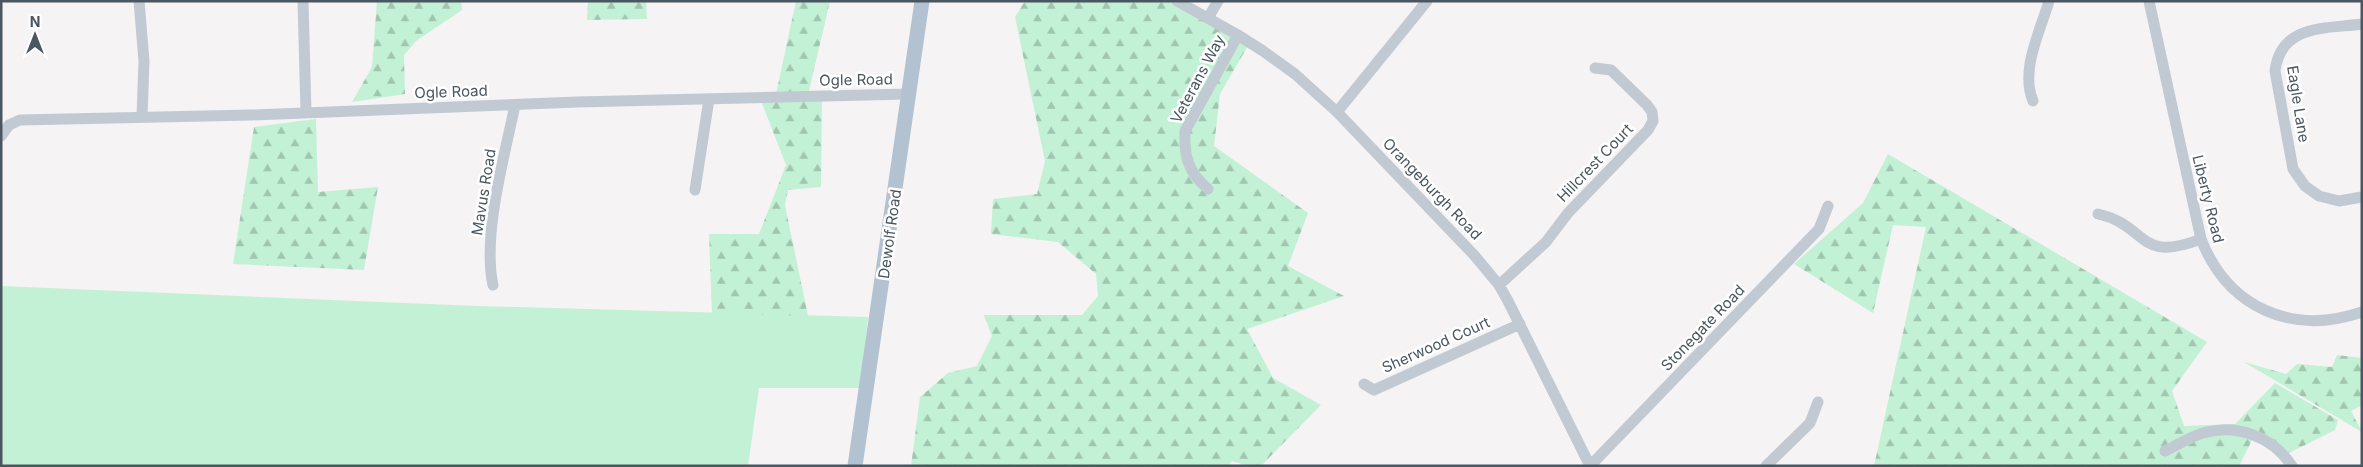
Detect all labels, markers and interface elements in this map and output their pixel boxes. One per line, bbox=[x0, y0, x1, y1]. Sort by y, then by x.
north arrow bbox=[10, 10, 60, 60]
text: N bbox=[30, 13, 40, 30]
street label: Veterans Way bbox=[1166, 31, 1229, 126]
street label: Eagle Lane bbox=[2283, 64, 2314, 144]
street label: Ogle Road bbox=[819, 69, 893, 90]
street label: Ogle Road bbox=[414, 81, 488, 102]
street label: Hillcrest Court bbox=[1553, 120, 1637, 206]
street label: Orangeburgh Road bbox=[1379, 134, 1486, 244]
street label: Mavus Road bbox=[467, 147, 500, 237]
street label: Liberty Road bbox=[2188, 153, 2229, 245]
street label: Dewolf Road bbox=[874, 188, 905, 280]
street label: Stonegate Road bbox=[1657, 281, 1749, 375]
street label: Sherwood Court bbox=[1379, 312, 1493, 377]

